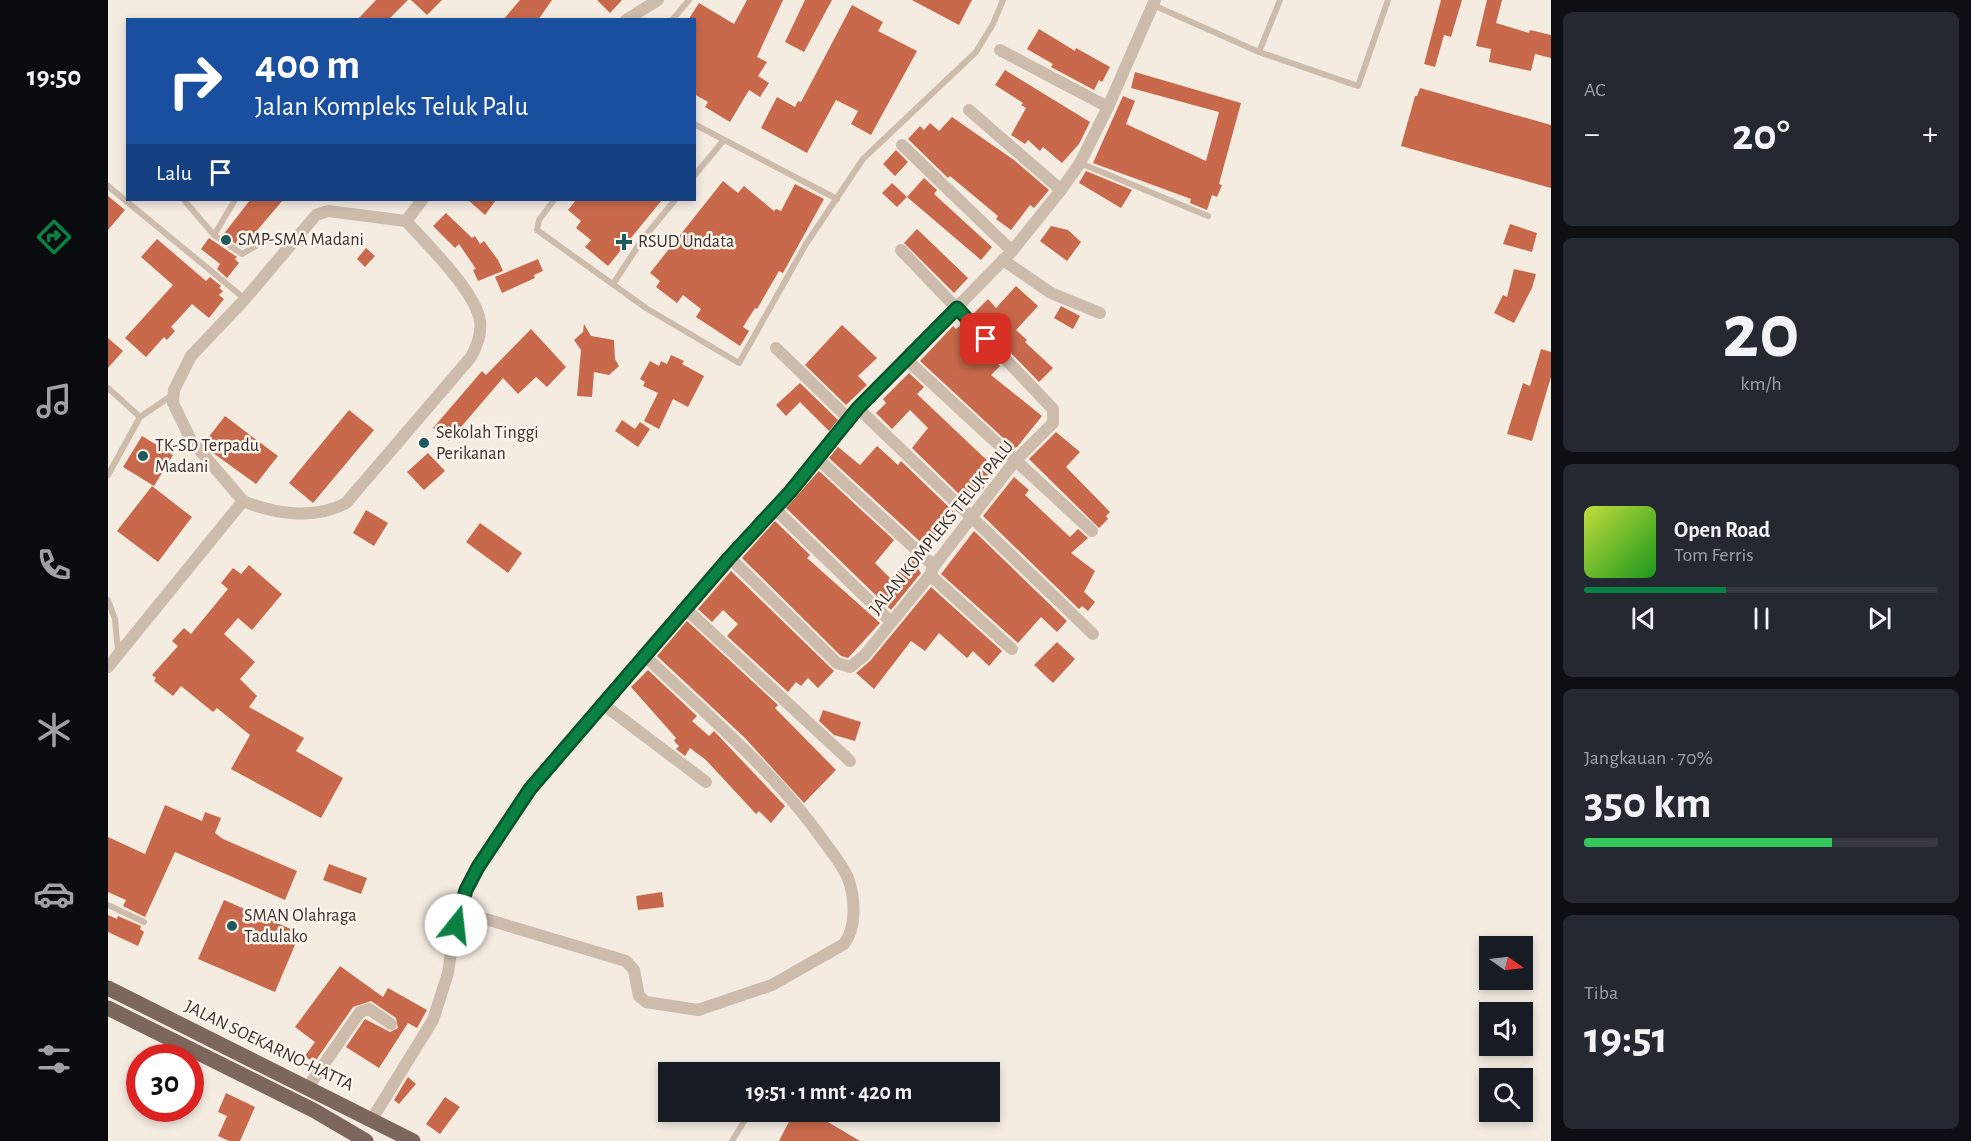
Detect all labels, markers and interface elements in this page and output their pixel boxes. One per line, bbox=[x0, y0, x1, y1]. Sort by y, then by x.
icon: right bbox=[156, 42, 234, 120]
text: 400 m bbox=[255, 44, 360, 86]
text: 19:50 bbox=[27, 63, 81, 90]
text: AC bbox=[1584, 80, 1606, 100]
text: Jalan Kompleks Teluk Palu bbox=[255, 93, 528, 120]
text: 20° bbox=[1732, 113, 1790, 158]
text: − bbox=[1584, 118, 1600, 151]
text: + bbox=[1922, 118, 1938, 151]
icon: arrive bbox=[204, 156, 237, 189]
text: Lalu bbox=[156, 162, 192, 184]
icon: directions bbox=[33, 216, 75, 258]
place label: SMP-SMA Madani bbox=[238, 231, 364, 249]
marker: SMP-SMA Madani bbox=[219, 233, 233, 247]
marker: RSUD Undata bbox=[615, 233, 633, 251]
place label: RSUD Undata bbox=[638, 233, 734, 251]
text: 20 bbox=[1722, 294, 1800, 372]
pin bbox=[960, 313, 1011, 364]
icon: arrive bbox=[969, 322, 1002, 355]
text: km/h bbox=[1740, 374, 1782, 394]
icon: music bbox=[33, 380, 75, 422]
place label: Sekolah Tinggi Perikanan bbox=[436, 424, 539, 463]
marker: Sekolah Tinggi Perikanan bbox=[417, 436, 431, 450]
place label: TK-SD Terpadu Madani bbox=[155, 437, 259, 476]
street label: JALAN KOMPLEKS TELUK PALU bbox=[866, 438, 1018, 618]
marker: TK-SD Terpadu Madani bbox=[136, 449, 150, 463]
text: Open Road bbox=[1674, 519, 1770, 541]
icon: phone bbox=[33, 544, 75, 586]
text: Tom Ferris bbox=[1674, 545, 1754, 565]
icon: previous bbox=[1627, 602, 1660, 635]
icon: pause bbox=[1745, 602, 1778, 635]
icon: next bbox=[1863, 602, 1896, 635]
icon: climate bbox=[33, 709, 75, 751]
text: Jangkauan · 70% bbox=[1584, 748, 1713, 768]
text: 350 km bbox=[1584, 781, 1712, 826]
icon: car bbox=[33, 873, 75, 915]
position arrow bbox=[424, 893, 488, 957]
place label: SMAN Olahraga Tadulako bbox=[244, 907, 357, 946]
marker: SMAN Olahraga Tadulako bbox=[225, 919, 239, 933]
north arrow bbox=[1479, 936, 1533, 990]
map controls bbox=[1479, 936, 1533, 1122]
text: Tiba bbox=[1584, 983, 1618, 1003]
street label: JALAN SOEKARNO-HATTA bbox=[182, 997, 357, 1095]
button: sound bbox=[1479, 1002, 1533, 1056]
text: 19:51 bbox=[1584, 1016, 1668, 1061]
icon: filters bbox=[33, 1038, 75, 1080]
speed limit sign: 30 bbox=[126, 1044, 204, 1122]
button: search bbox=[1479, 1068, 1533, 1122]
text: 19:51 · 1 mnt · 420 m bbox=[746, 1081, 912, 1103]

